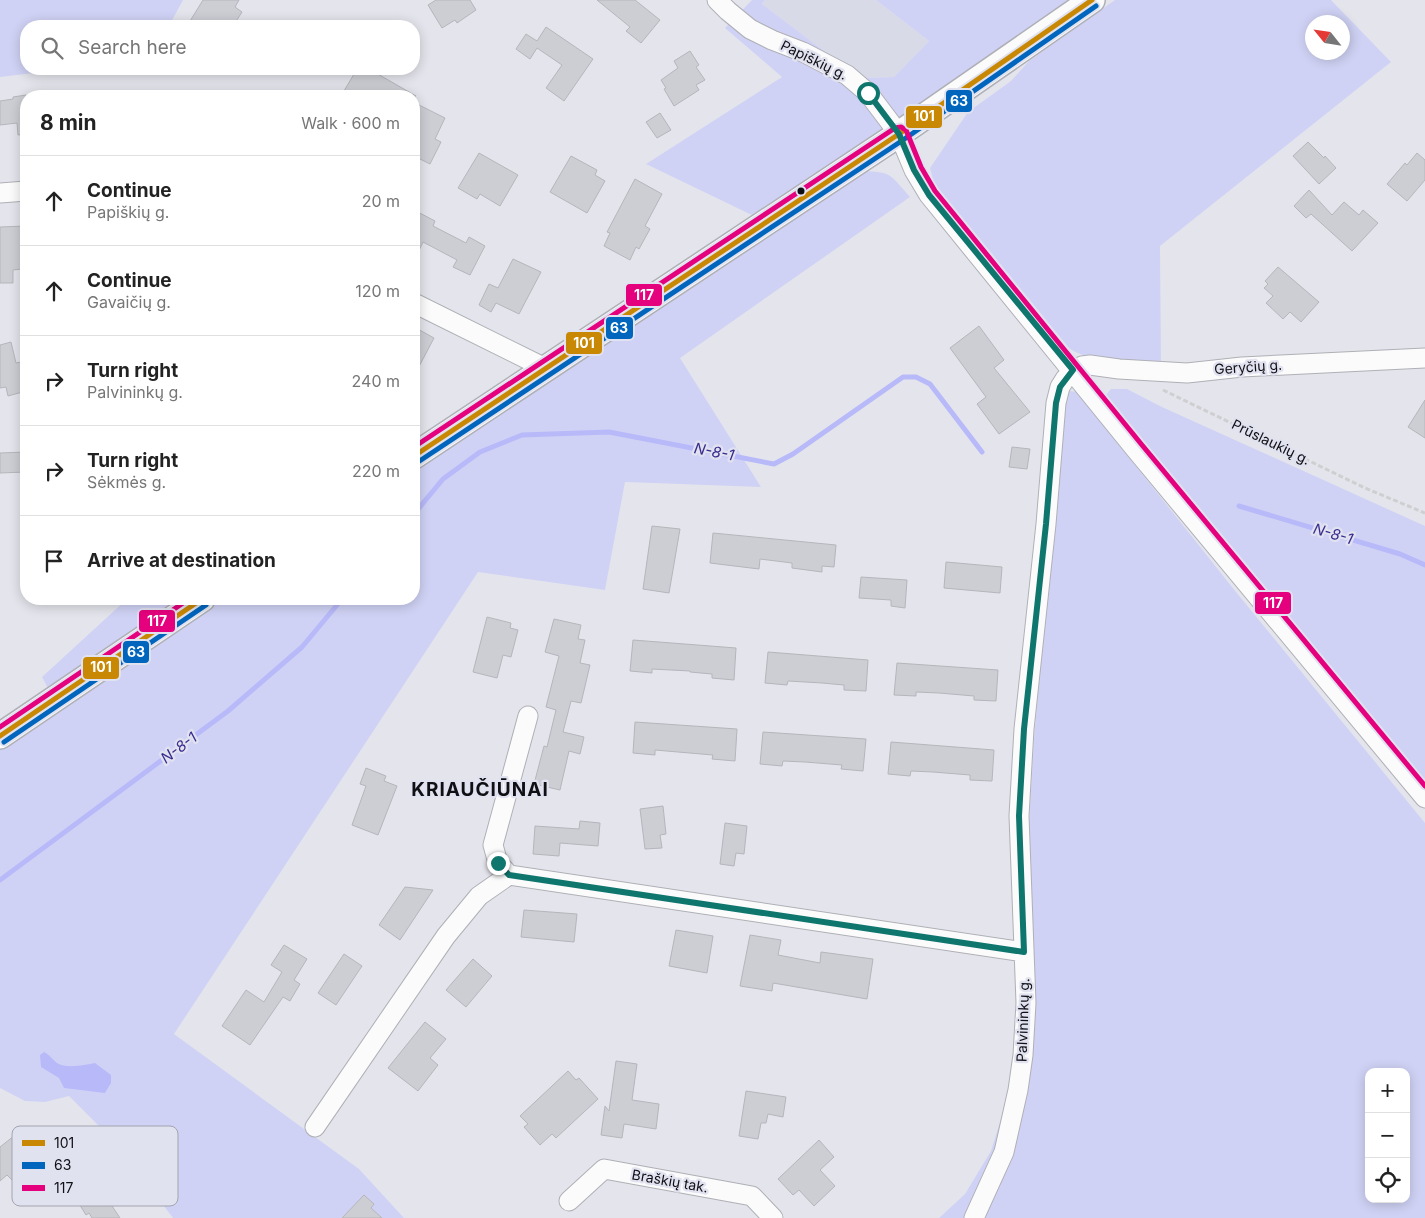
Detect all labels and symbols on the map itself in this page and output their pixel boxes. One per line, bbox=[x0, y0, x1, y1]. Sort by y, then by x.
north arrow bbox=[1305, 15, 1350, 60]
street label: Papiškių g. bbox=[778, 36, 850, 83]
route start bbox=[857, 82, 880, 105]
line badge: 63 bbox=[945, 89, 973, 113]
text: 63 bbox=[950, 92, 968, 109]
line badge: 101 bbox=[905, 105, 943, 129]
text: 101 bbox=[913, 107, 935, 124]
unlabelled marker bbox=[796, 186, 806, 196]
line badge: 117 bbox=[625, 283, 663, 307]
text: 117 bbox=[634, 286, 654, 303]
line badge: 63 bbox=[605, 316, 634, 340]
text: 63 bbox=[610, 319, 628, 336]
line badge: 101 bbox=[565, 331, 603, 355]
text: 101 bbox=[573, 334, 595, 351]
street label: Geryčių g. bbox=[1213, 356, 1282, 377]
street label: Prūslaukių g. bbox=[1229, 415, 1313, 468]
water label: N-8-1 bbox=[692, 438, 736, 465]
water label: N-8-1 bbox=[1311, 519, 1355, 548]
line badge: 117 bbox=[1254, 591, 1292, 615]
text: 117 bbox=[1263, 594, 1283, 611]
line badge: 117 bbox=[138, 609, 176, 633]
text: 117 bbox=[147, 612, 167, 629]
line badge: 63 bbox=[122, 640, 150, 664]
text: 63 bbox=[127, 643, 145, 660]
line badge: 101 bbox=[82, 656, 120, 680]
text: 101 bbox=[90, 658, 112, 675]
water label: N-8-1 bbox=[157, 728, 201, 767]
district label: KRIAUČIŪNAI bbox=[411, 778, 549, 801]
route end bbox=[487, 852, 510, 875]
street label: Palvininkų g. bbox=[1013, 978, 1032, 1062]
legend bbox=[12, 1126, 178, 1206]
text: 101 bbox=[54, 1134, 74, 1151]
text: 63 bbox=[54, 1156, 71, 1173]
street label: Braškių tak. bbox=[631, 1165, 710, 1196]
text: 117 bbox=[54, 1179, 73, 1196]

